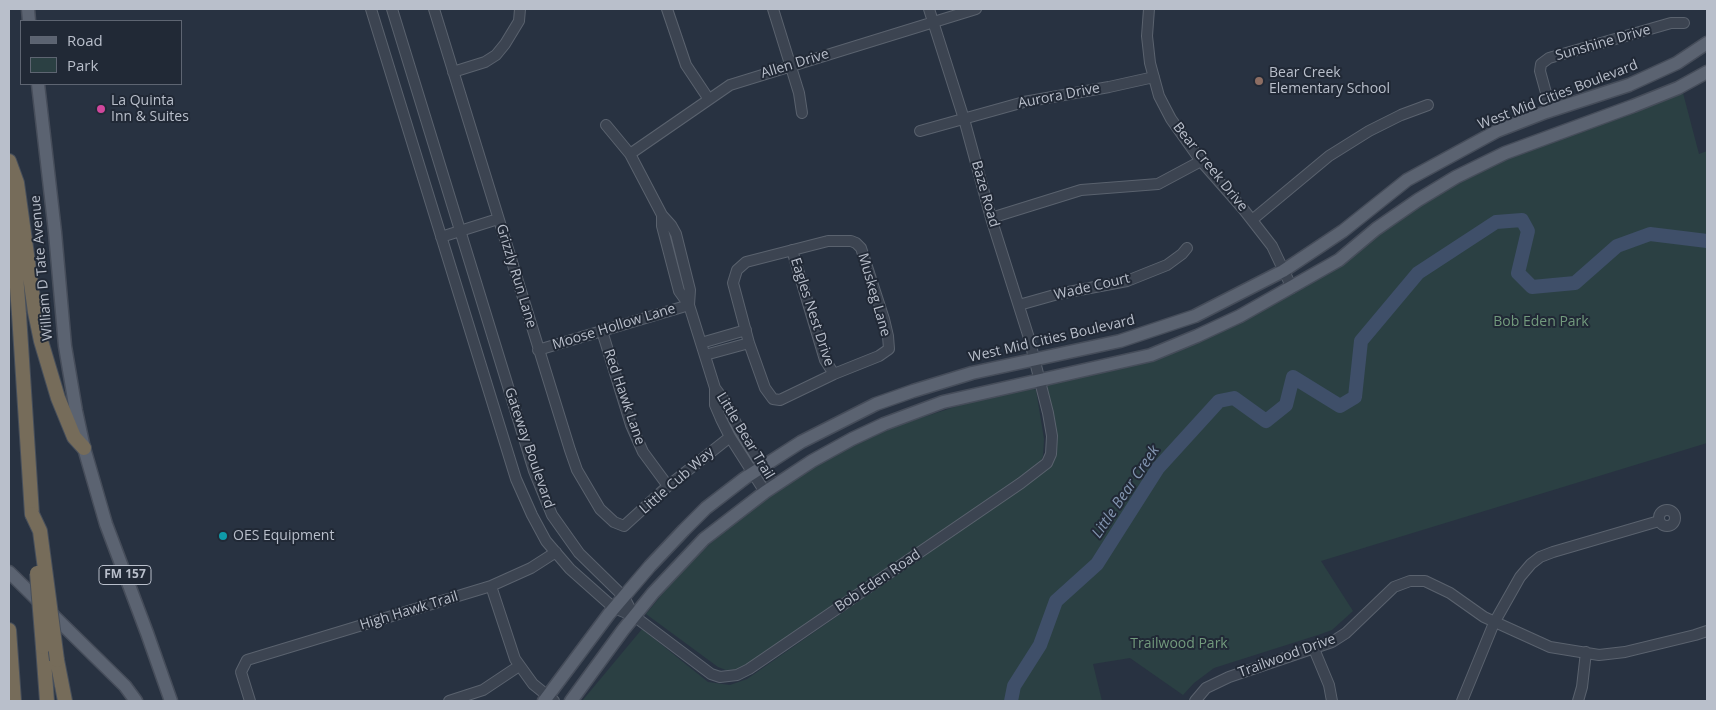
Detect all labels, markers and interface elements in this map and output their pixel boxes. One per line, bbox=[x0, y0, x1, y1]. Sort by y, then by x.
legend bbox=[20, 20, 182, 85]
street label: Sunshine Drive bbox=[1554, 21, 1652, 65]
text: Road bbox=[67, 30, 103, 50]
street label: Allen Drive bbox=[759, 46, 831, 82]
text: Park bbox=[67, 55, 98, 75]
street label: West Mid Cities Boulevard bbox=[1476, 57, 1640, 133]
place label: Bear Creek Elementary School bbox=[1269, 65, 1390, 98]
marker: Bear Creek Elementary School bbox=[1253, 75, 1265, 87]
street label: Aurora Drive bbox=[1017, 80, 1101, 112]
place label: La Quinta Inn & Suites bbox=[111, 93, 189, 125]
marker: La Quinta Inn & Suites bbox=[95, 103, 107, 115]
street label: Bear Creek Drive bbox=[1169, 119, 1251, 215]
street label: Baze Road bbox=[968, 159, 1002, 229]
street label: William D Tate Avenue bbox=[27, 195, 57, 341]
street label: Grizzly Run Lane bbox=[492, 222, 540, 330]
street label: Muskeg Lane bbox=[854, 251, 894, 339]
street label: Eagles Nest Drive bbox=[787, 256, 837, 368]
street label: Wade Court bbox=[1052, 270, 1132, 304]
street label: Moose Hollow Lane bbox=[550, 300, 678, 354]
street label: West Mid Cities Boulevard bbox=[967, 312, 1137, 366]
park label: Bob Eden Park bbox=[1493, 314, 1589, 330]
street label: Red Hawk Lane bbox=[600, 347, 648, 447]
street label: Gateway Boulevard bbox=[500, 385, 558, 511]
street label: Little Bear Trail bbox=[713, 390, 777, 482]
water label: Little Bear Creek bbox=[1088, 442, 1164, 542]
street label: Little Cub Way bbox=[636, 444, 718, 518]
place label: OES Equipment bbox=[233, 528, 334, 544]
marker: OES Equipment bbox=[217, 530, 229, 542]
street label: Bob Eden Road bbox=[832, 546, 924, 616]
road number: FM 157 bbox=[99, 566, 151, 584]
street label: High Hawk Trail bbox=[358, 588, 460, 634]
street label: Trailwood Drive bbox=[1236, 631, 1338, 681]
park label: Trailwood Park bbox=[1130, 636, 1228, 652]

